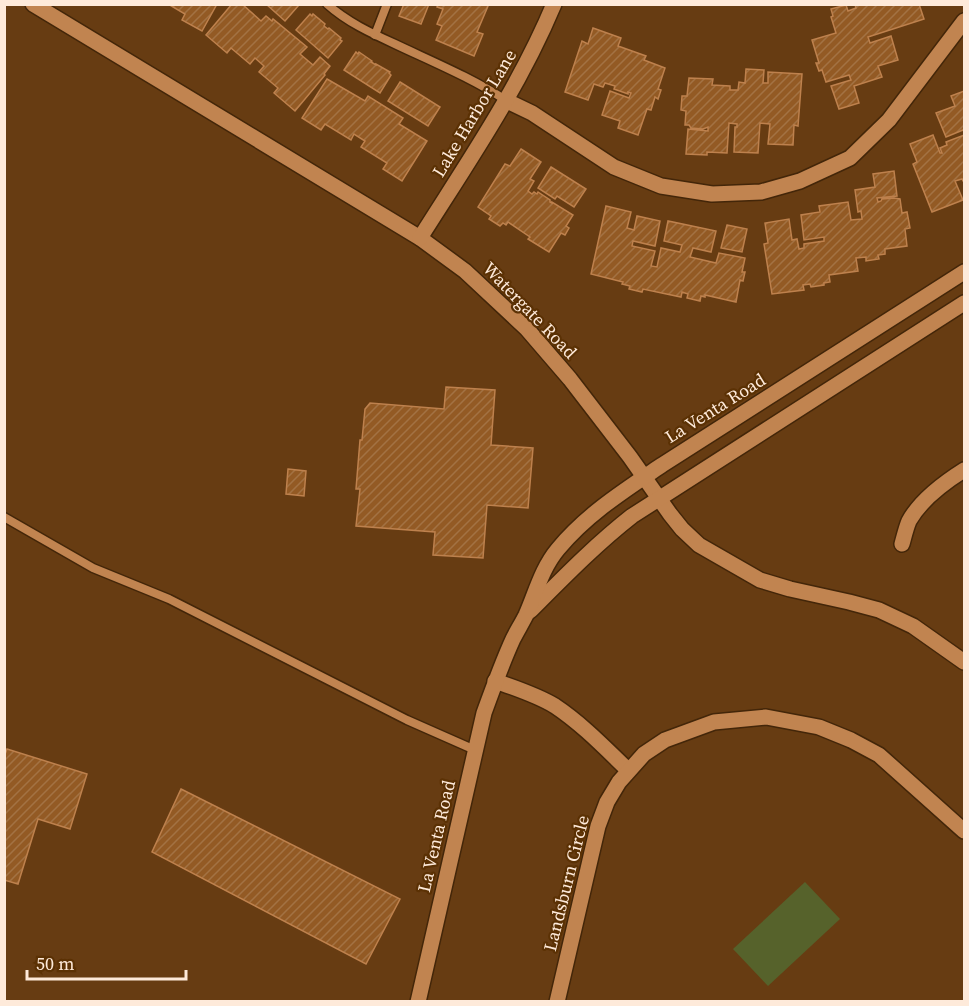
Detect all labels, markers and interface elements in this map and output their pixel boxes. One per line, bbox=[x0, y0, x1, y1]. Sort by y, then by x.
street label: Lake Harbor Lane bbox=[426, 44, 522, 182]
street label: Watergate Road bbox=[477, 256, 583, 364]
street label: La Venta Road bbox=[660, 367, 770, 449]
street label: La Venta Road bbox=[411, 777, 461, 895]
street label: Landsburn Circle bbox=[537, 812, 595, 954]
scale bar bbox=[27, 943, 186, 981]
text: 50 m bbox=[36, 951, 74, 976]

